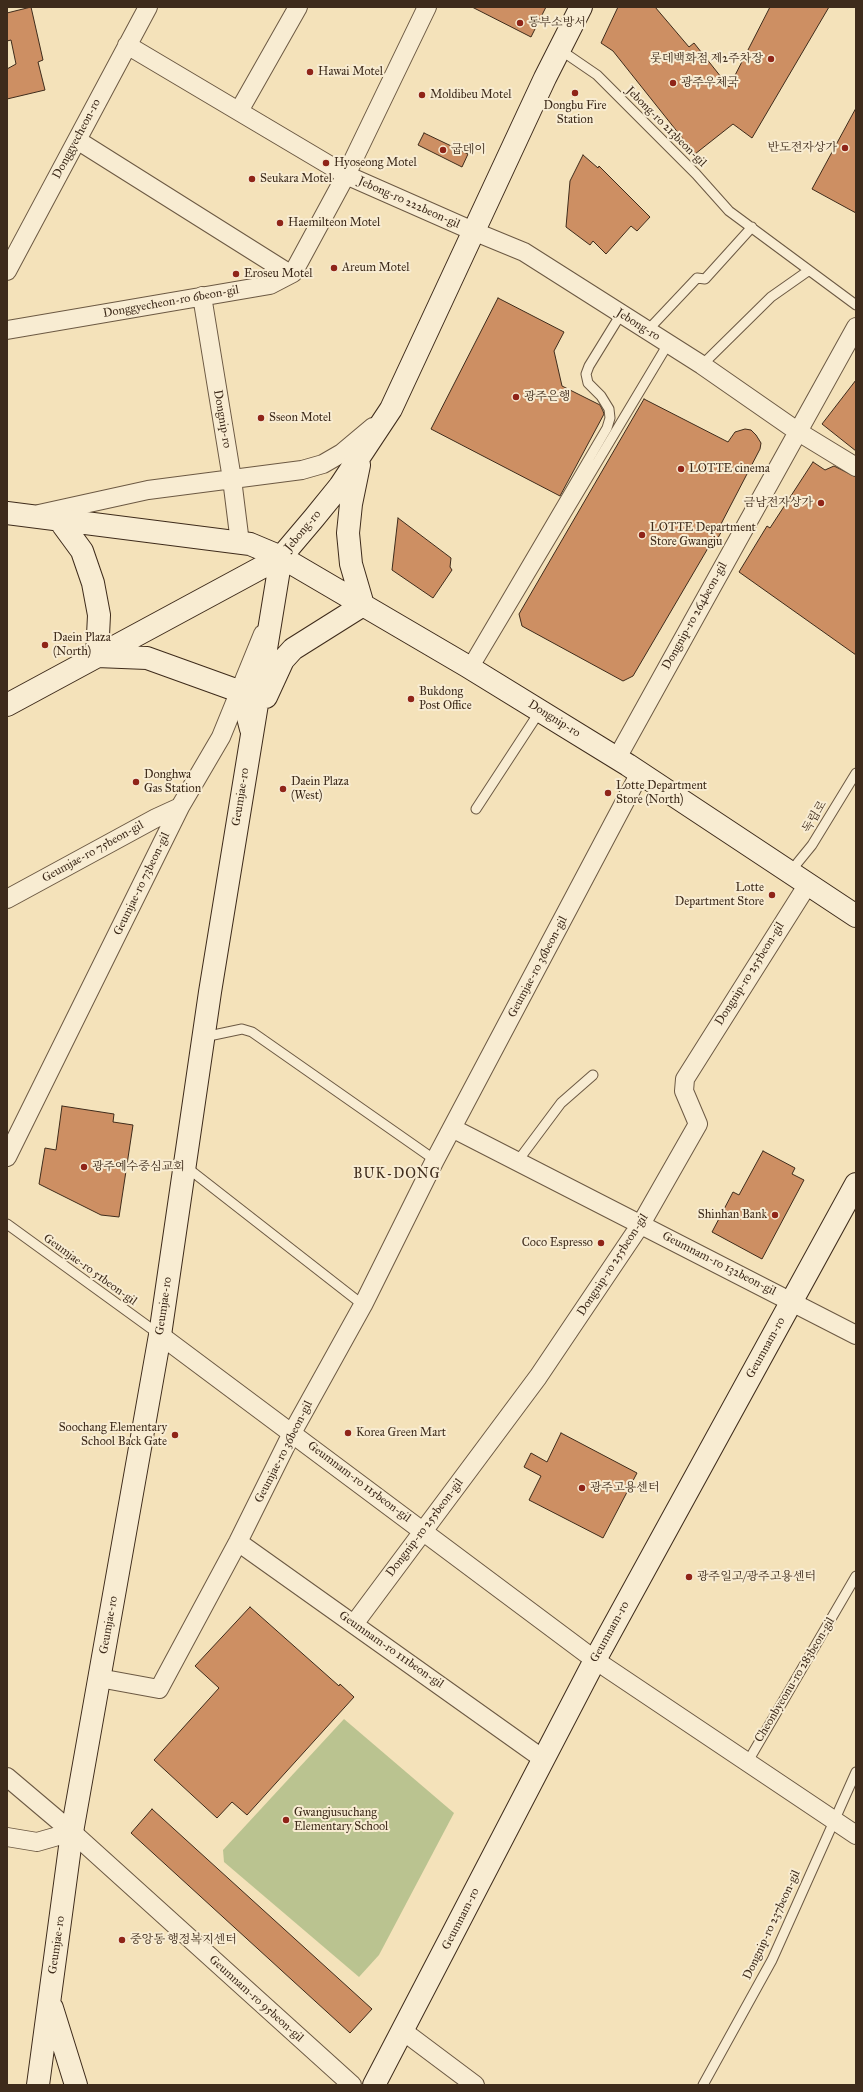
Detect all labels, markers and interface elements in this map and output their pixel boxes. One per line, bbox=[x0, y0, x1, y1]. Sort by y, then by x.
place label: 동부소방서 bbox=[528, 16, 586, 30]
marker: 동부소방서 bbox=[515, 18, 525, 28]
place label: 롯데백화점 제2주차장 bbox=[650, 52, 763, 66]
marker: 롯데백화점 제2주차장 bbox=[766, 54, 776, 64]
place label: Hawai Motel bbox=[318, 65, 383, 79]
marker: Hawai Motel bbox=[305, 67, 315, 77]
place label: 광주우체국 bbox=[681, 76, 739, 90]
marker: 광주우체국 bbox=[668, 78, 678, 88]
street label: Jebong-ro 213beon-gil bbox=[623, 84, 709, 170]
place label: Moldibeu Motel bbox=[430, 88, 511, 102]
marker: Dongbu Fire Station bbox=[570, 88, 580, 98]
marker: Moldibeu Motel bbox=[417, 90, 427, 100]
street label: Donggyecheon-ro bbox=[50, 96, 104, 182]
place label: Dongbu Fire Station bbox=[543, 99, 607, 127]
place label: 반도전자상가 bbox=[767, 141, 837, 155]
place label: 굽데이 bbox=[451, 143, 486, 157]
marker: 반도전자상가 bbox=[840, 143, 850, 153]
marker: 굽데이 bbox=[438, 145, 448, 155]
place label: Hyoseong Motel bbox=[334, 156, 417, 170]
marker: Hyoseong Motel bbox=[321, 158, 331, 168]
place label: Seukara Motel bbox=[260, 172, 332, 186]
marker: Seukara Motel bbox=[247, 174, 257, 184]
street label: Jebong-ro 222beon-gil bbox=[356, 174, 462, 232]
place label: Haemilteon Motel bbox=[288, 216, 380, 230]
marker: Haemilteon Motel bbox=[275, 218, 285, 228]
place label: Areum Motel bbox=[342, 261, 409, 275]
marker: Areum Motel bbox=[329, 263, 339, 273]
place label: Eroseu Motel bbox=[244, 267, 312, 281]
marker: Eroseu Motel bbox=[231, 269, 241, 279]
street label: Donggyecheon-ro 6beon-gil bbox=[102, 283, 240, 321]
street label: Jebong-ro bbox=[613, 306, 663, 344]
street label: Dongnip-ro bbox=[210, 389, 234, 449]
place label: 광주은행 bbox=[524, 390, 570, 404]
marker: 광주은행 bbox=[511, 392, 521, 402]
place label: Sseon Motel bbox=[269, 411, 331, 425]
marker: Sseon Motel bbox=[256, 413, 266, 423]
place label: LOTTE cinema bbox=[689, 462, 770, 476]
marker: LOTTE cinema bbox=[676, 464, 686, 474]
place label: 금남전자상가 bbox=[743, 496, 813, 510]
marker: 금남전자상가 bbox=[816, 498, 826, 508]
street label: Jebong-ro bbox=[282, 508, 324, 554]
place label: LOTTE Department Store Gwangju bbox=[650, 521, 756, 549]
marker: LOTTE Department Store Gwangju bbox=[637, 530, 647, 540]
street label: Dongnip-ro 264beon-gil bbox=[659, 560, 731, 672]
place label: Daein Plaza (North) bbox=[53, 631, 111, 659]
marker: Daein Plaza (North) bbox=[40, 640, 50, 650]
place label: Bukdong Post Office bbox=[419, 685, 472, 713]
marker: Bukdong Post Office bbox=[406, 694, 416, 704]
street label: Dongnip-ro bbox=[525, 697, 583, 741]
street label: Geumjae-ro bbox=[229, 767, 253, 827]
place label: Donghwa Gas Station bbox=[144, 768, 201, 796]
place label: Daein Plaza (West) bbox=[291, 775, 349, 803]
marker: Donghwa Gas Station bbox=[131, 777, 141, 787]
place label: Lotte Department Store (North) bbox=[616, 779, 707, 807]
marker: Daein Plaza (West) bbox=[278, 784, 288, 794]
marker: Lotte Department Store (North) bbox=[603, 788, 613, 798]
street label: 독립로 bbox=[800, 798, 830, 836]
street label: Geumjae-ro 75beon-gil bbox=[40, 818, 146, 886]
street label: Geumjae-ro 73beon-gil bbox=[111, 830, 173, 938]
place label: Lotte Department Store bbox=[675, 881, 764, 909]
marker: Lotte Department Store bbox=[767, 890, 777, 900]
street label: Geumjae-ro 36beon-gil bbox=[505, 914, 571, 1020]
street label: Dongnip-ro 255beon-gil bbox=[712, 920, 788, 1028]
place label: 광주예수중심교회 bbox=[92, 1160, 185, 1174]
marker: 광주예수중심교회 bbox=[79, 1162, 89, 1172]
district label: BUK-DONG bbox=[353, 1167, 441, 1183]
place label: Shinhan Bank bbox=[698, 1208, 767, 1222]
marker: Shinhan Bank bbox=[770, 1210, 780, 1220]
street label: Dongnip-ro 255beon-gil bbox=[575, 1211, 651, 1319]
street label: Geumnam-ro 132beon-gil bbox=[660, 1229, 778, 1299]
street label: Geumjae-ro 51beon-gil bbox=[40, 1231, 140, 1309]
place label: Coco Espresso bbox=[522, 1236, 593, 1250]
marker: Coco Espresso bbox=[596, 1238, 606, 1248]
street label: Geumjae-ro bbox=[153, 1276, 175, 1336]
street label: Geumnam-ro bbox=[743, 1315, 789, 1381]
street label: Geumjae-ro 36beon-gil bbox=[252, 1398, 316, 1506]
place label: Soochang Elementary School Back Gate bbox=[59, 1421, 167, 1449]
place label: Korea Green Mart bbox=[356, 1426, 446, 1440]
marker: Korea Green Mart bbox=[343, 1428, 353, 1438]
marker: Soochang Elementary School Back Gate bbox=[170, 1430, 180, 1440]
street label: Geumnam-ro 115beon-gil bbox=[305, 1438, 413, 1526]
street label: Dongnip-ro 255beon-gil bbox=[383, 1476, 467, 1580]
place label: 광주고용센터 bbox=[590, 1481, 660, 1495]
marker: 광주고용센터 bbox=[577, 1483, 587, 1493]
place label: 광주일고/광주고용센터 bbox=[697, 1570, 816, 1584]
marker: 광주일고/광주고용센터 bbox=[684, 1572, 694, 1582]
street label: Geumjae-ro bbox=[97, 1595, 121, 1655]
street label: Geumnam-ro bbox=[587, 1599, 633, 1665]
street label: Geumnam-ro 111beon-gil bbox=[336, 1608, 446, 1692]
street label: Cheonbyeonu-ro 283beon-gil bbox=[752, 1615, 838, 1745]
place label: Gwangjusuchang Elementary School bbox=[294, 1806, 388, 1834]
marker: Gwangjusuchang Elementary School bbox=[281, 1815, 291, 1825]
street label: Dongnip-ro 237beon-gil bbox=[740, 1868, 804, 1982]
street label: Geumnam-ro bbox=[439, 1886, 483, 1952]
street label: Geumjae-ro bbox=[46, 1915, 68, 1975]
place label: 중앙동 행정복지센터 bbox=[130, 1933, 237, 1947]
marker: 중앙동 행정복지센터 bbox=[117, 1935, 127, 1945]
street label: Geumnam-ro 95beon-gil bbox=[206, 1953, 306, 2045]

